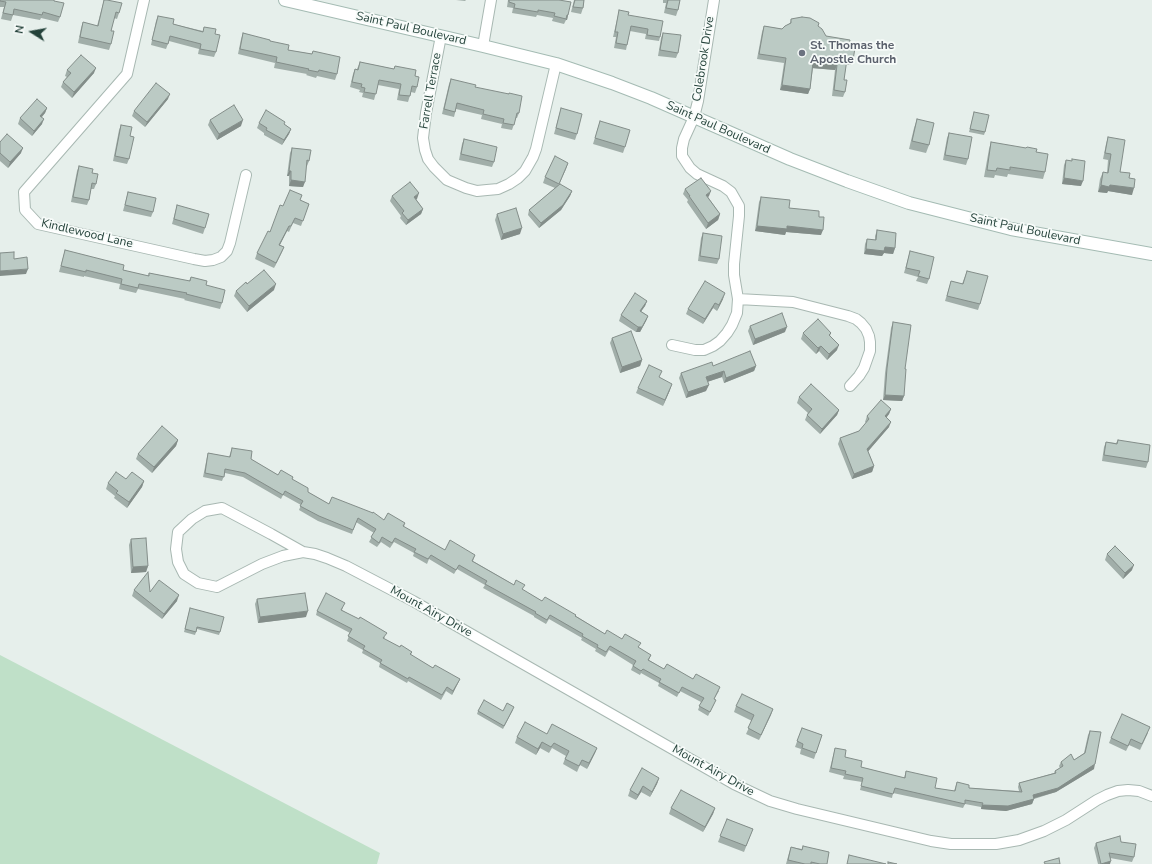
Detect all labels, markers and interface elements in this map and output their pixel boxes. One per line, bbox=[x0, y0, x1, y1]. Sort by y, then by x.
street label: Saint Paul Boulevard bbox=[355, 9, 467, 49]
north arrow bbox=[12, 12, 52, 52]
street label: Colebrook Drive bbox=[690, 15, 718, 103]
text: N bbox=[12, 24, 28, 35]
place label: St. Thomas the Apostle Church bbox=[810, 39, 896, 67]
marker: St. Thomas the Apostle Church bbox=[797, 48, 807, 58]
street label: Farrell Terrace bbox=[417, 52, 445, 130]
street label: Saint Paul Boulevard bbox=[664, 99, 772, 157]
street label: Saint Paul Boulevard bbox=[968, 211, 1082, 249]
street label: Kindlewood Lane bbox=[40, 216, 134, 252]
street label: Mount Airy Drive bbox=[387, 583, 475, 641]
street label: Mount Airy Drive bbox=[669, 742, 757, 800]

